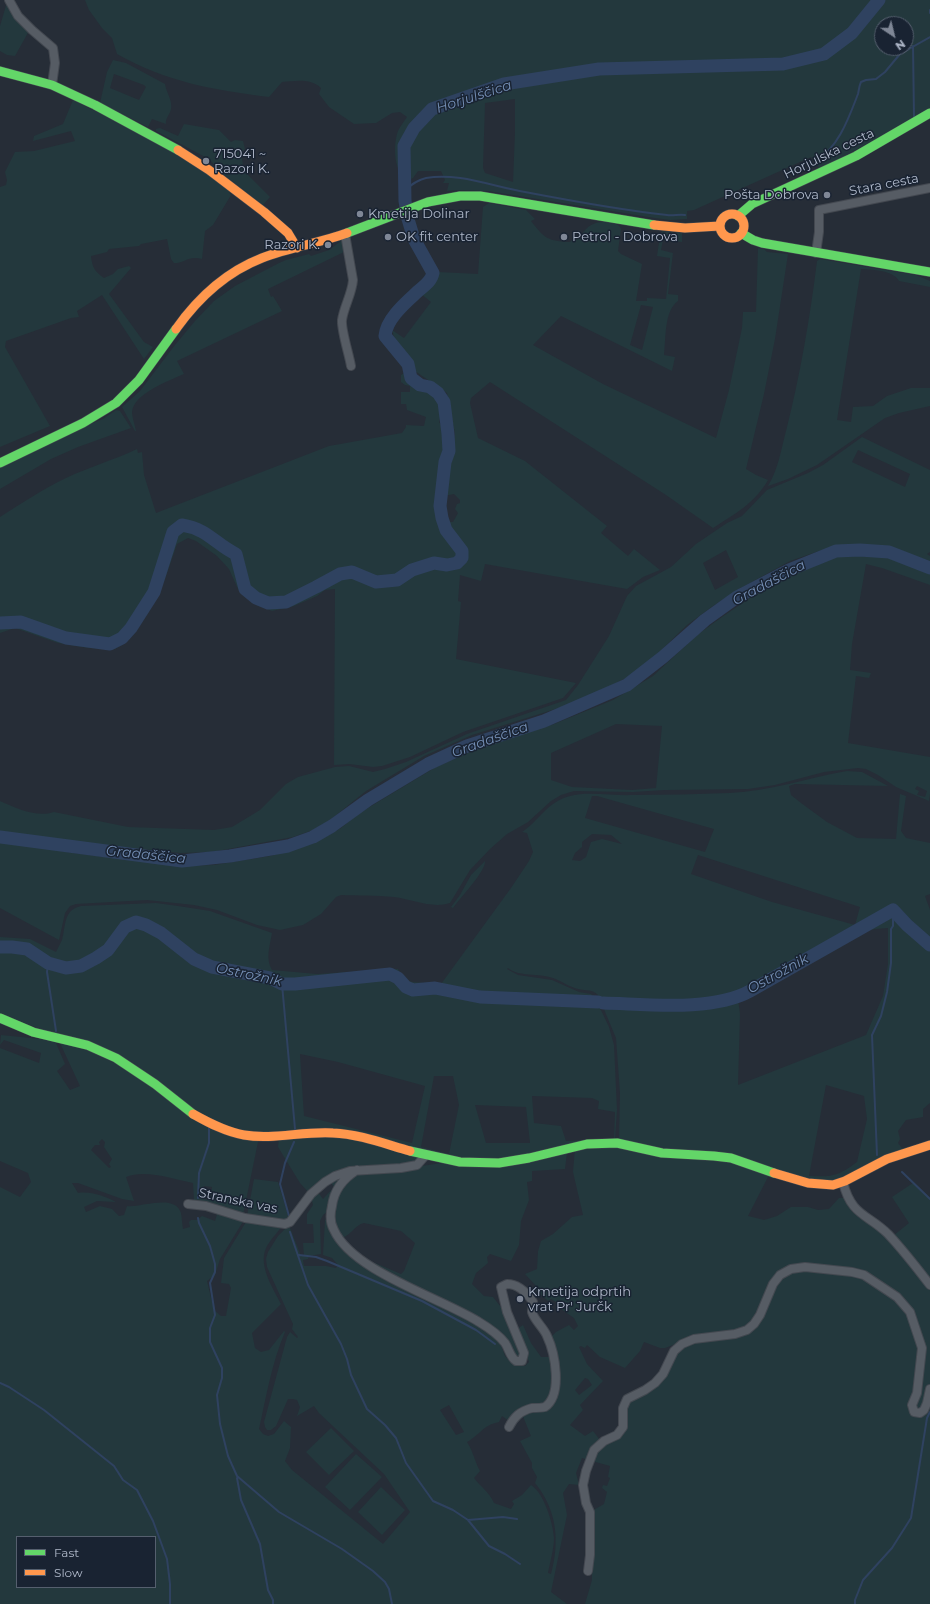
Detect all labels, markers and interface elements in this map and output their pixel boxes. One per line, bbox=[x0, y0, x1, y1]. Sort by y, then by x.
north arrow bbox=[874, 16, 914, 56]
text: N bbox=[893, 37, 908, 53]
water label: Horjulščica bbox=[434, 77, 514, 117]
street label: Horjulska cesta bbox=[781, 125, 877, 183]
place label: 715041 ~ Razori K. bbox=[214, 146, 270, 177]
marker: 715041 ~ Razori K. bbox=[201, 156, 211, 166]
street label: Stara cesta bbox=[848, 171, 920, 199]
place label: Pošta Dobrova bbox=[724, 187, 819, 203]
marker: Pošta Dobrova bbox=[822, 190, 832, 200]
place label: Kmetija Dolinar bbox=[368, 206, 470, 222]
marker: Kmetija Dolinar bbox=[355, 209, 365, 219]
place label: OK fit center bbox=[396, 229, 478, 245]
place label: Petrol - Dobrova bbox=[572, 229, 678, 245]
marker: OK fit center bbox=[383, 232, 393, 242]
marker: Petrol - Dobrova bbox=[559, 232, 569, 242]
place label: Razori K. bbox=[264, 237, 320, 253]
marker: Razori K. bbox=[323, 240, 333, 250]
water label: Gradaščica bbox=[730, 557, 808, 609]
water label: Gradaščica bbox=[449, 718, 531, 762]
water label: Gradaščica bbox=[105, 842, 187, 868]
water label: Ostrožnik bbox=[745, 950, 811, 998]
water label: Ostrožnik bbox=[214, 960, 284, 990]
street label: Stranska vas bbox=[197, 1185, 279, 1217]
place label: Kmetija odprtih vrat Pr' Jurčk bbox=[528, 1284, 631, 1315]
marker: Kmetija odprtih vrat Pr' Jurčk bbox=[515, 1294, 525, 1304]
legend bbox=[16, 1536, 156, 1588]
text: Fast bbox=[54, 1545, 79, 1560]
text: Slow bbox=[54, 1565, 83, 1580]

